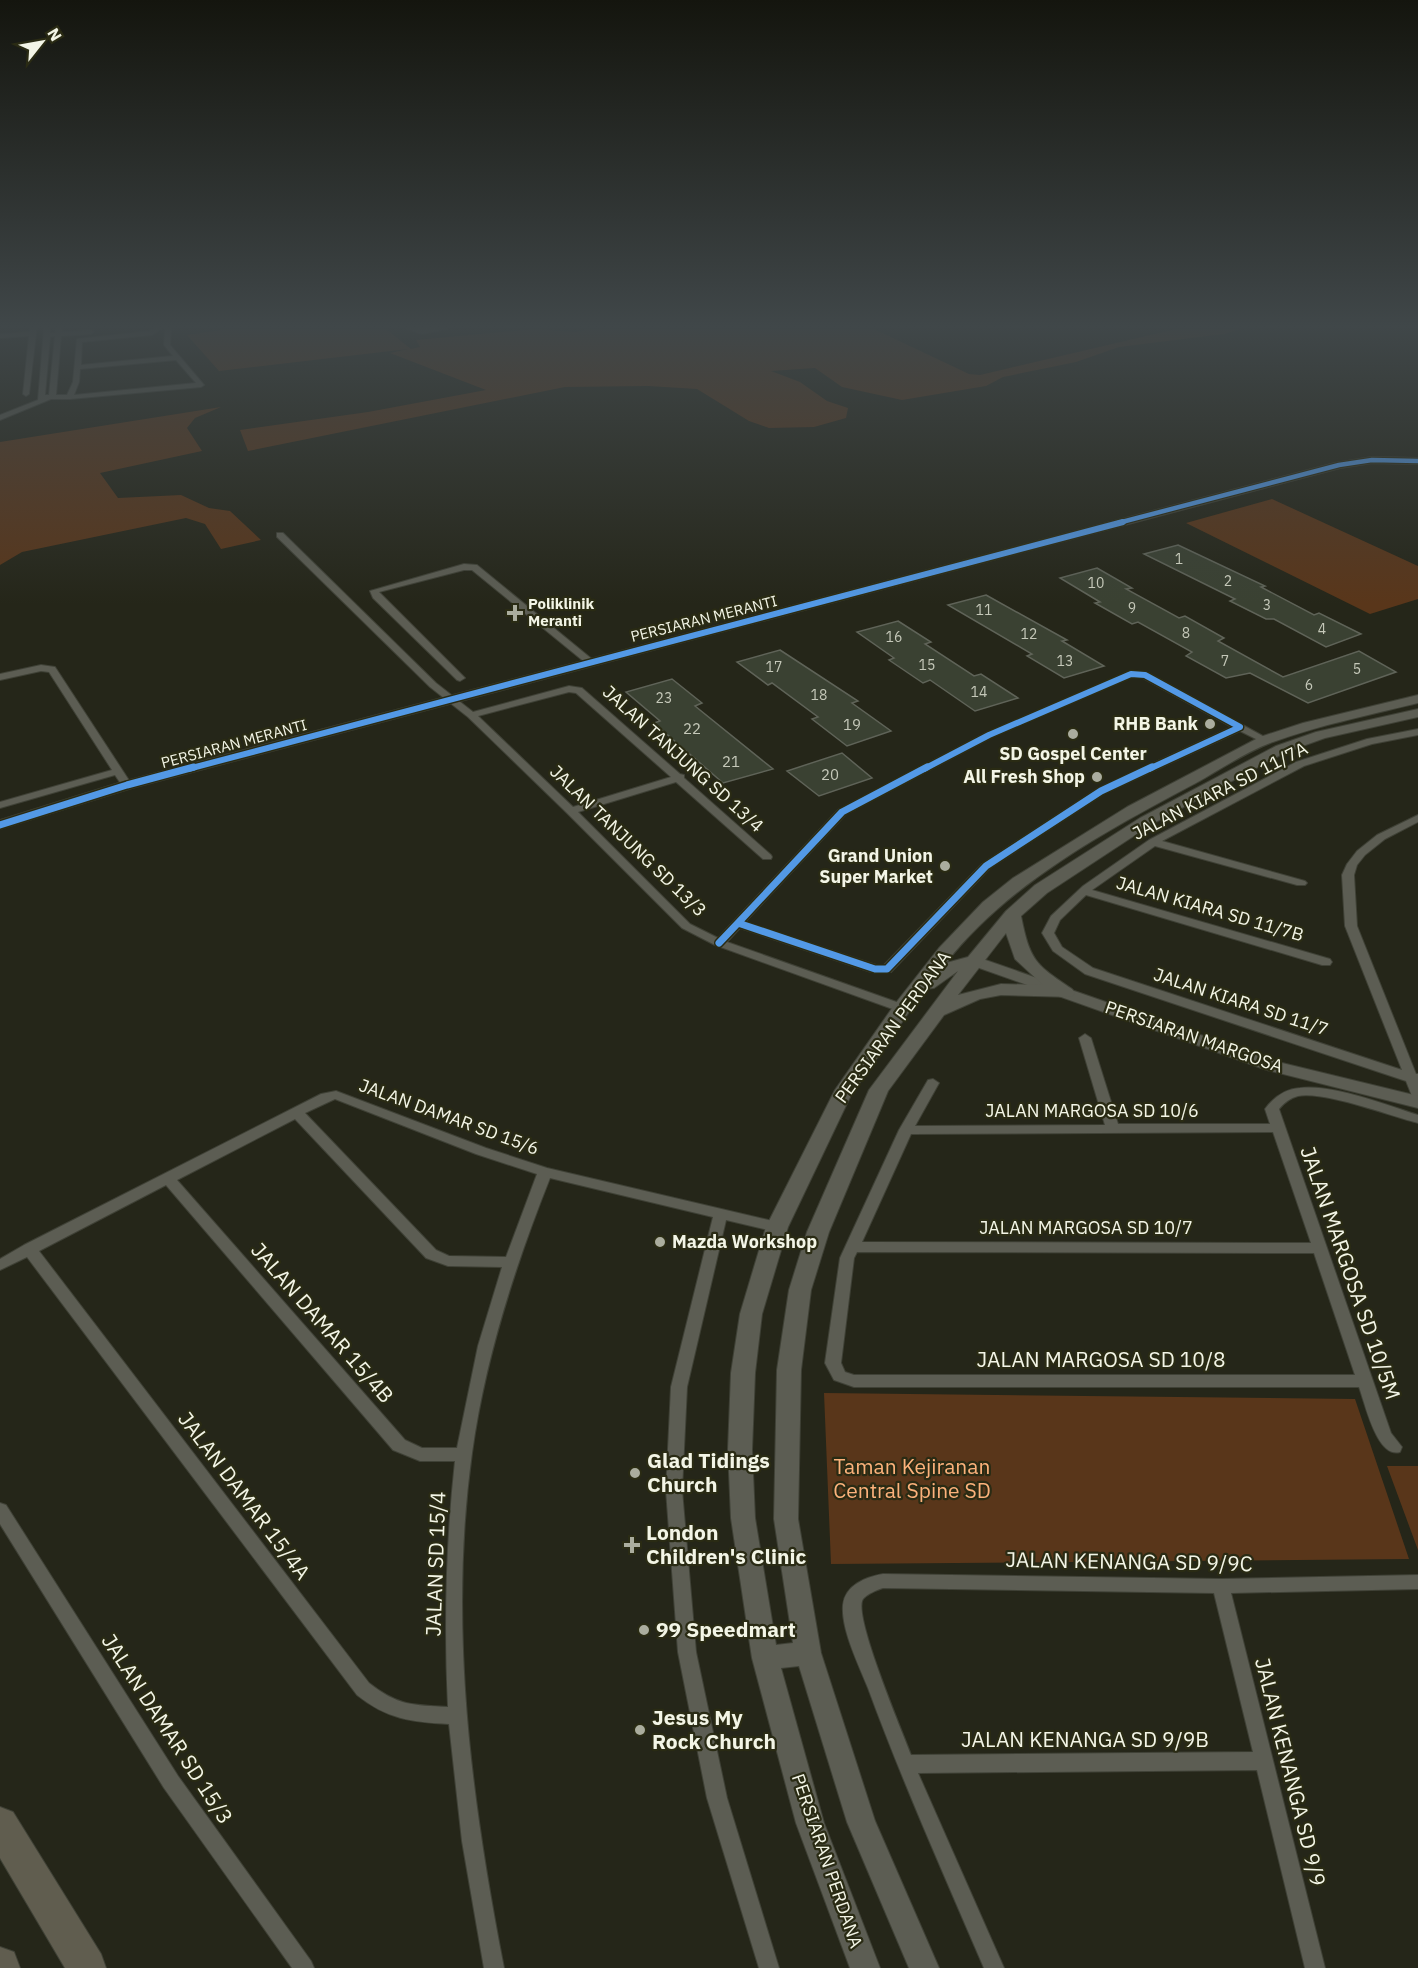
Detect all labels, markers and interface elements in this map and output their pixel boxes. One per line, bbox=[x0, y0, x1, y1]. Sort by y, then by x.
north arrow bbox=[12, 12, 72, 72]
text: N bbox=[43, 24, 66, 44]
house number: 1 bbox=[1175, 550, 1183, 568]
house number: 2 bbox=[1224, 572, 1232, 590]
house number: 10 bbox=[1088, 574, 1104, 592]
street label: PERSIARAN MERANTI bbox=[629, 591, 779, 646]
place label: Poliklinik Meranti bbox=[528, 594, 595, 630]
house number: 3 bbox=[1263, 596, 1271, 614]
house number: 9 bbox=[1128, 599, 1136, 617]
house number: 11 bbox=[976, 601, 992, 619]
marker: Poliklinik Meranti bbox=[506, 604, 524, 622]
house number: 4 bbox=[1318, 620, 1326, 638]
house number: 8 bbox=[1182, 624, 1190, 642]
house number: 12 bbox=[1021, 625, 1037, 643]
house number: 16 bbox=[886, 628, 902, 646]
house number: 13 bbox=[1057, 652, 1073, 670]
house number: 7 bbox=[1221, 652, 1229, 670]
house number: 15 bbox=[919, 656, 935, 674]
house number: 17 bbox=[766, 658, 782, 676]
house number: 5 bbox=[1353, 660, 1361, 678]
house number: 6 bbox=[1305, 676, 1313, 694]
street label: JALAN TANJUNG SD 13/4 bbox=[598, 680, 769, 837]
house number: 14 bbox=[971, 683, 987, 701]
house number: 18 bbox=[811, 686, 827, 704]
house number: 23 bbox=[656, 689, 672, 707]
place label: RHB Bank bbox=[1113, 712, 1199, 735]
street label: PERSIARAN MERANTI bbox=[159, 715, 309, 772]
house number: 19 bbox=[843, 715, 861, 734]
marker: RHB Bank bbox=[1203, 717, 1217, 731]
house number: 22 bbox=[683, 719, 701, 738]
marker: SD Gospel Center bbox=[1066, 727, 1080, 741]
street label: JALAN KIARA SD 11/7A bbox=[1128, 736, 1312, 845]
place label: SD Gospel Center bbox=[999, 742, 1147, 765]
house number: 21 bbox=[722, 752, 740, 771]
street label: JALAN TANJUNG SD 13/3 bbox=[545, 760, 711, 921]
house number: 20 bbox=[821, 765, 839, 784]
place label: All Fresh Shop bbox=[963, 765, 1085, 788]
marker: All Fresh Shop bbox=[1090, 770, 1104, 784]
place label: Grand Union Super Market bbox=[819, 844, 933, 888]
marker: Grand Union Super Market bbox=[938, 859, 952, 873]
street label: JALAN KIARA SD 11/7B bbox=[1114, 871, 1306, 946]
street label: PERSIARAN PERDANA bbox=[830, 946, 956, 1107]
street label: JALAN KIARA SD 11/7 bbox=[1151, 962, 1331, 1041]
street label: PERSIARAN MARGOSA bbox=[1102, 995, 1287, 1078]
street label: JALAN DAMAR SD 15/6 bbox=[356, 1073, 542, 1160]
street label: JALAN MARGOSA SD 10/6 bbox=[985, 1099, 1199, 1122]
street label: JALAN MARGOSA SD 10/5M bbox=[1294, 1142, 1408, 1403]
street label: JALAN MARGOSA SD 10/7 bbox=[979, 1216, 1193, 1239]
place label: Mazda Workshop bbox=[672, 1230, 817, 1253]
marker: Mazda Workshop bbox=[653, 1235, 667, 1249]
street label: JALAN DAMAR 15/4B bbox=[245, 1236, 400, 1409]
street label: JALAN MARGOSA SD 10/8 bbox=[976, 1345, 1226, 1373]
street label: JALAN DAMAR 15/4A bbox=[172, 1406, 317, 1585]
place label: Glad Tidings Church bbox=[647, 1446, 770, 1498]
park label: Taman Kejiranan Central Spine SD bbox=[833, 1452, 991, 1504]
marker: Glad Tidings Church bbox=[628, 1466, 642, 1480]
street label: JALAN SD 15/4 bbox=[418, 1491, 452, 1637]
place label: London Children's Clinic bbox=[646, 1518, 806, 1570]
marker: London Children's Clinic bbox=[623, 1536, 641, 1554]
street label: JALAN KENANGA SD 9/9C bbox=[1005, 1545, 1253, 1577]
place label: 99 Speedmart bbox=[656, 1615, 796, 1643]
marker: 99 Speedmart bbox=[637, 1623, 651, 1637]
street label: JALAN DAMAR SD 15/3 bbox=[96, 1628, 240, 1829]
street label: JALAN KENANGA SD 9/9 bbox=[1249, 1655, 1333, 1889]
place label: Jesus My Rock Church bbox=[652, 1703, 776, 1755]
marker: Jesus My Rock Church bbox=[633, 1723, 647, 1737]
street label: JALAN KENANGA SD 9/9B bbox=[961, 1725, 1209, 1753]
street label: PERSIARAN PERDANA bbox=[787, 1771, 868, 1951]

